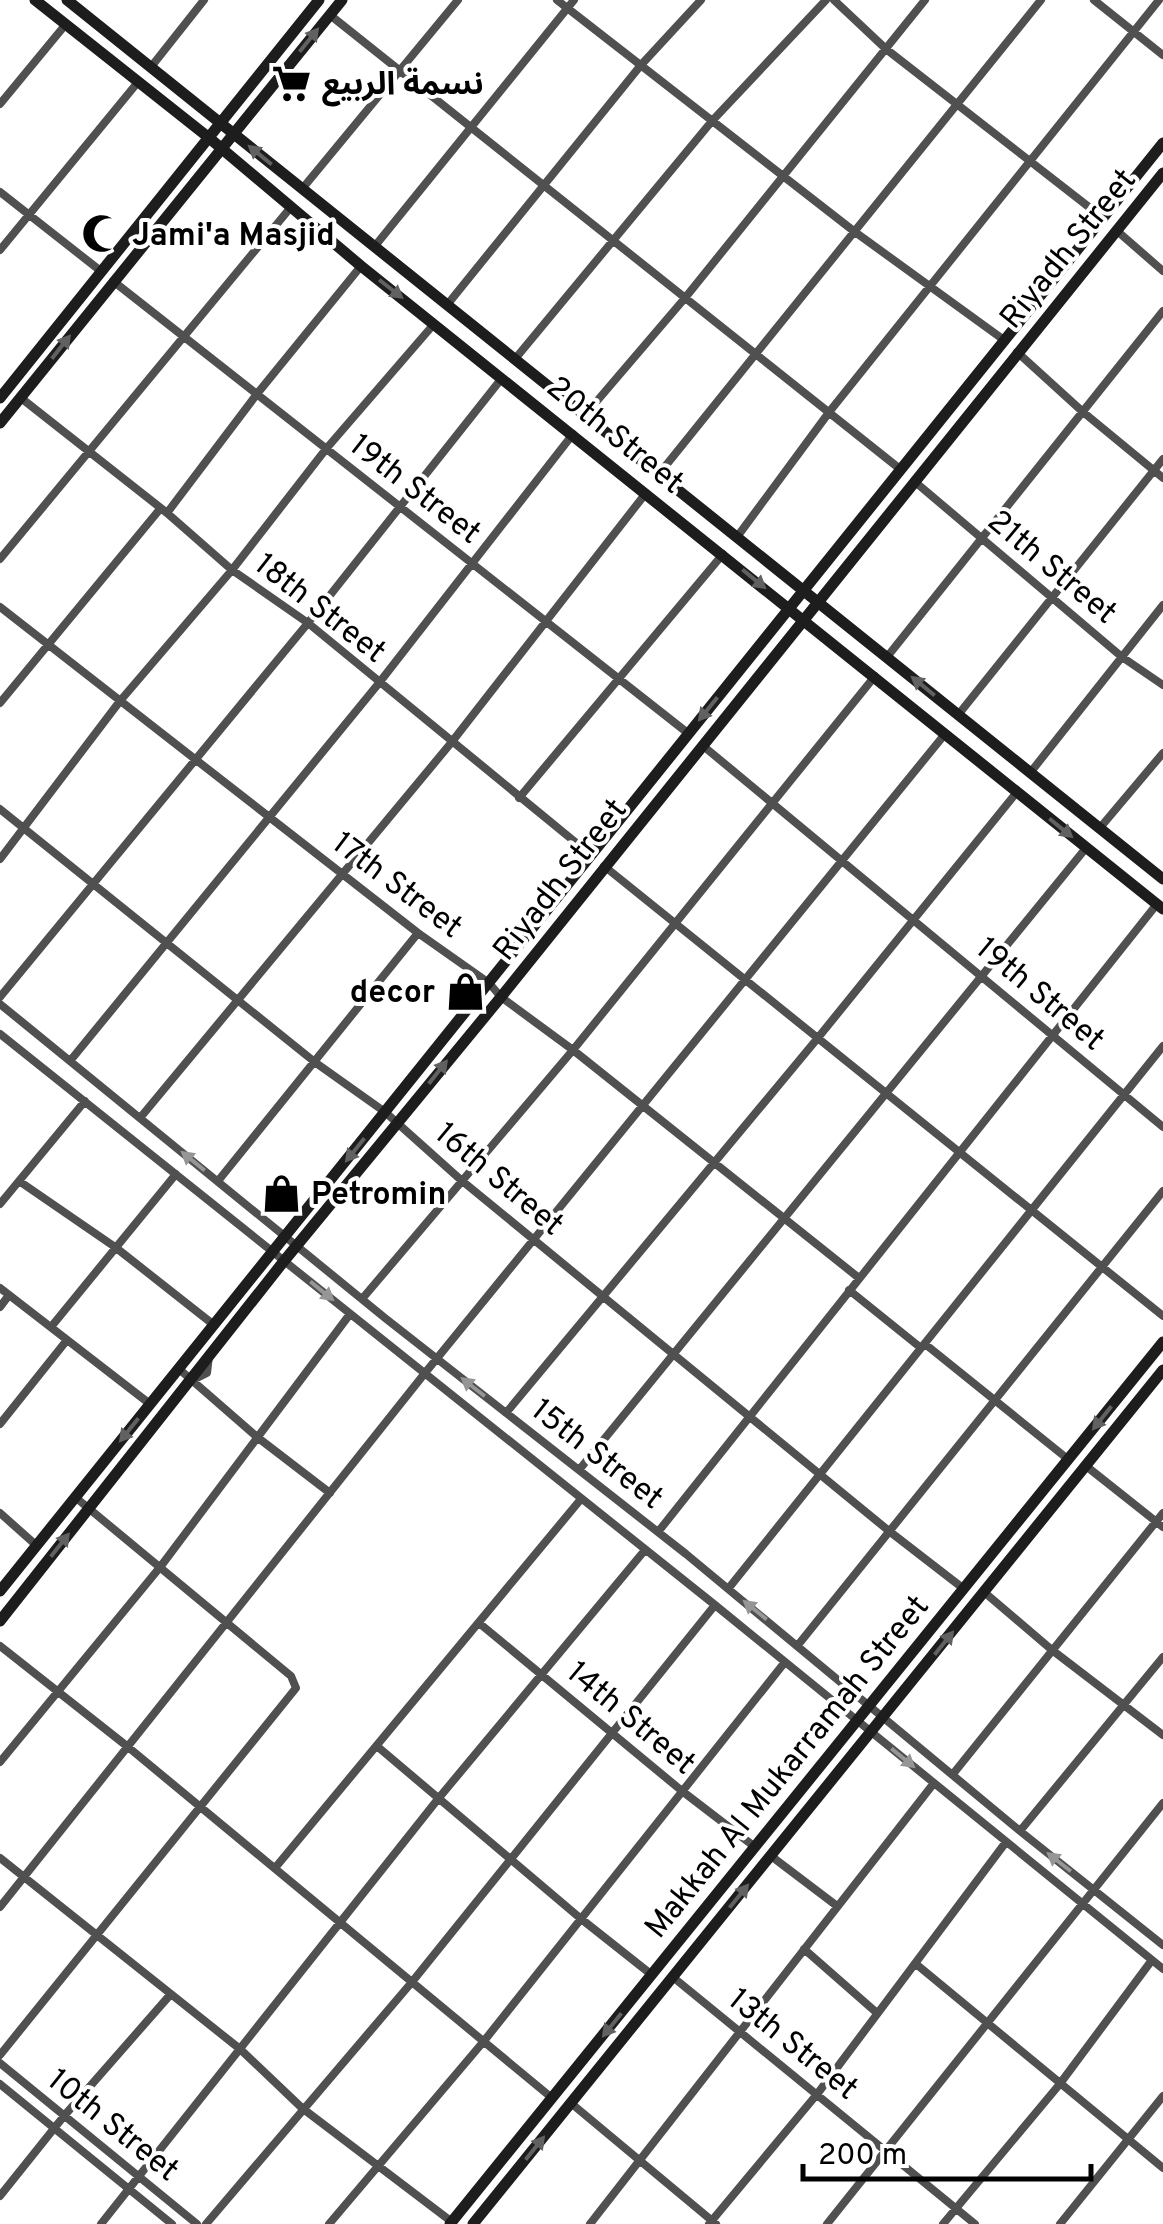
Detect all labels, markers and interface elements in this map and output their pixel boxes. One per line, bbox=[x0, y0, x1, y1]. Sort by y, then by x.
one-way arrow bbox=[298, 28, 319, 53]
supermarket icon: نسمة الربيع bbox=[271, 62, 313, 104]
place label: نسمة الربيع bbox=[322, 66, 484, 107]
one-way arrow bbox=[247, 145, 273, 166]
street label: Riyadh Street bbox=[993, 162, 1146, 338]
mosque icon: Jami'a Masjid bbox=[81, 213, 123, 255]
place label: Jami'a Masjid bbox=[132, 217, 335, 257]
one-way arrow bbox=[378, 278, 403, 299]
one-way arrow bbox=[50, 334, 71, 360]
street label: 20th Street bbox=[537, 369, 691, 504]
street label: 19th Street bbox=[340, 427, 488, 554]
street label: 21th Street bbox=[978, 503, 1124, 634]
street label: 18th Street bbox=[245, 546, 393, 673]
one-way arrow bbox=[741, 568, 767, 589]
one-way arrow bbox=[911, 676, 936, 697]
one-way arrow bbox=[698, 696, 719, 722]
street label: Riyadh Street bbox=[486, 792, 637, 970]
one-way arrow bbox=[1049, 817, 1074, 838]
street label: 17th Street bbox=[323, 824, 469, 948]
street label: 19th Street bbox=[966, 930, 1112, 1061]
shop icon: decor bbox=[444, 970, 486, 1012]
place label: decor bbox=[350, 974, 435, 1014]
one-way arrow bbox=[427, 1060, 448, 1085]
street label: 16th Street bbox=[425, 1115, 571, 1246]
one-way arrow bbox=[345, 1137, 366, 1162]
one-way arrow bbox=[180, 1151, 205, 1172]
shop icon: Petromin bbox=[260, 1172, 302, 1214]
place label: Petromin bbox=[311, 1176, 446, 1216]
one-way arrow bbox=[310, 1280, 335, 1301]
one-way arrow bbox=[460, 1377, 486, 1398]
street label: 15th Street bbox=[522, 1391, 670, 1519]
one-way arrow bbox=[1092, 1405, 1113, 1431]
one-way arrow bbox=[119, 1417, 140, 1442]
one-way arrow bbox=[50, 1532, 70, 1558]
street label: Makkah Al Mukarramah Street bbox=[638, 1588, 939, 1947]
one-way arrow bbox=[742, 1600, 768, 1621]
one-way arrow bbox=[933, 1630, 954, 1656]
street label: 14th Street bbox=[557, 1654, 703, 1785]
one-way arrow bbox=[890, 1747, 915, 1768]
one-way arrow bbox=[1047, 1852, 1072, 1873]
one-way arrow bbox=[728, 1883, 749, 1908]
street label: 13th Street bbox=[719, 1981, 865, 2110]
one-way arrow bbox=[602, 2012, 623, 2037]
street label: 10th Street bbox=[38, 2061, 186, 2191]
scale bar bbox=[803, 2119, 1090, 2181]
one-way arrow bbox=[524, 2136, 545, 2161]
text: 200 m bbox=[818, 2138, 907, 2175]

